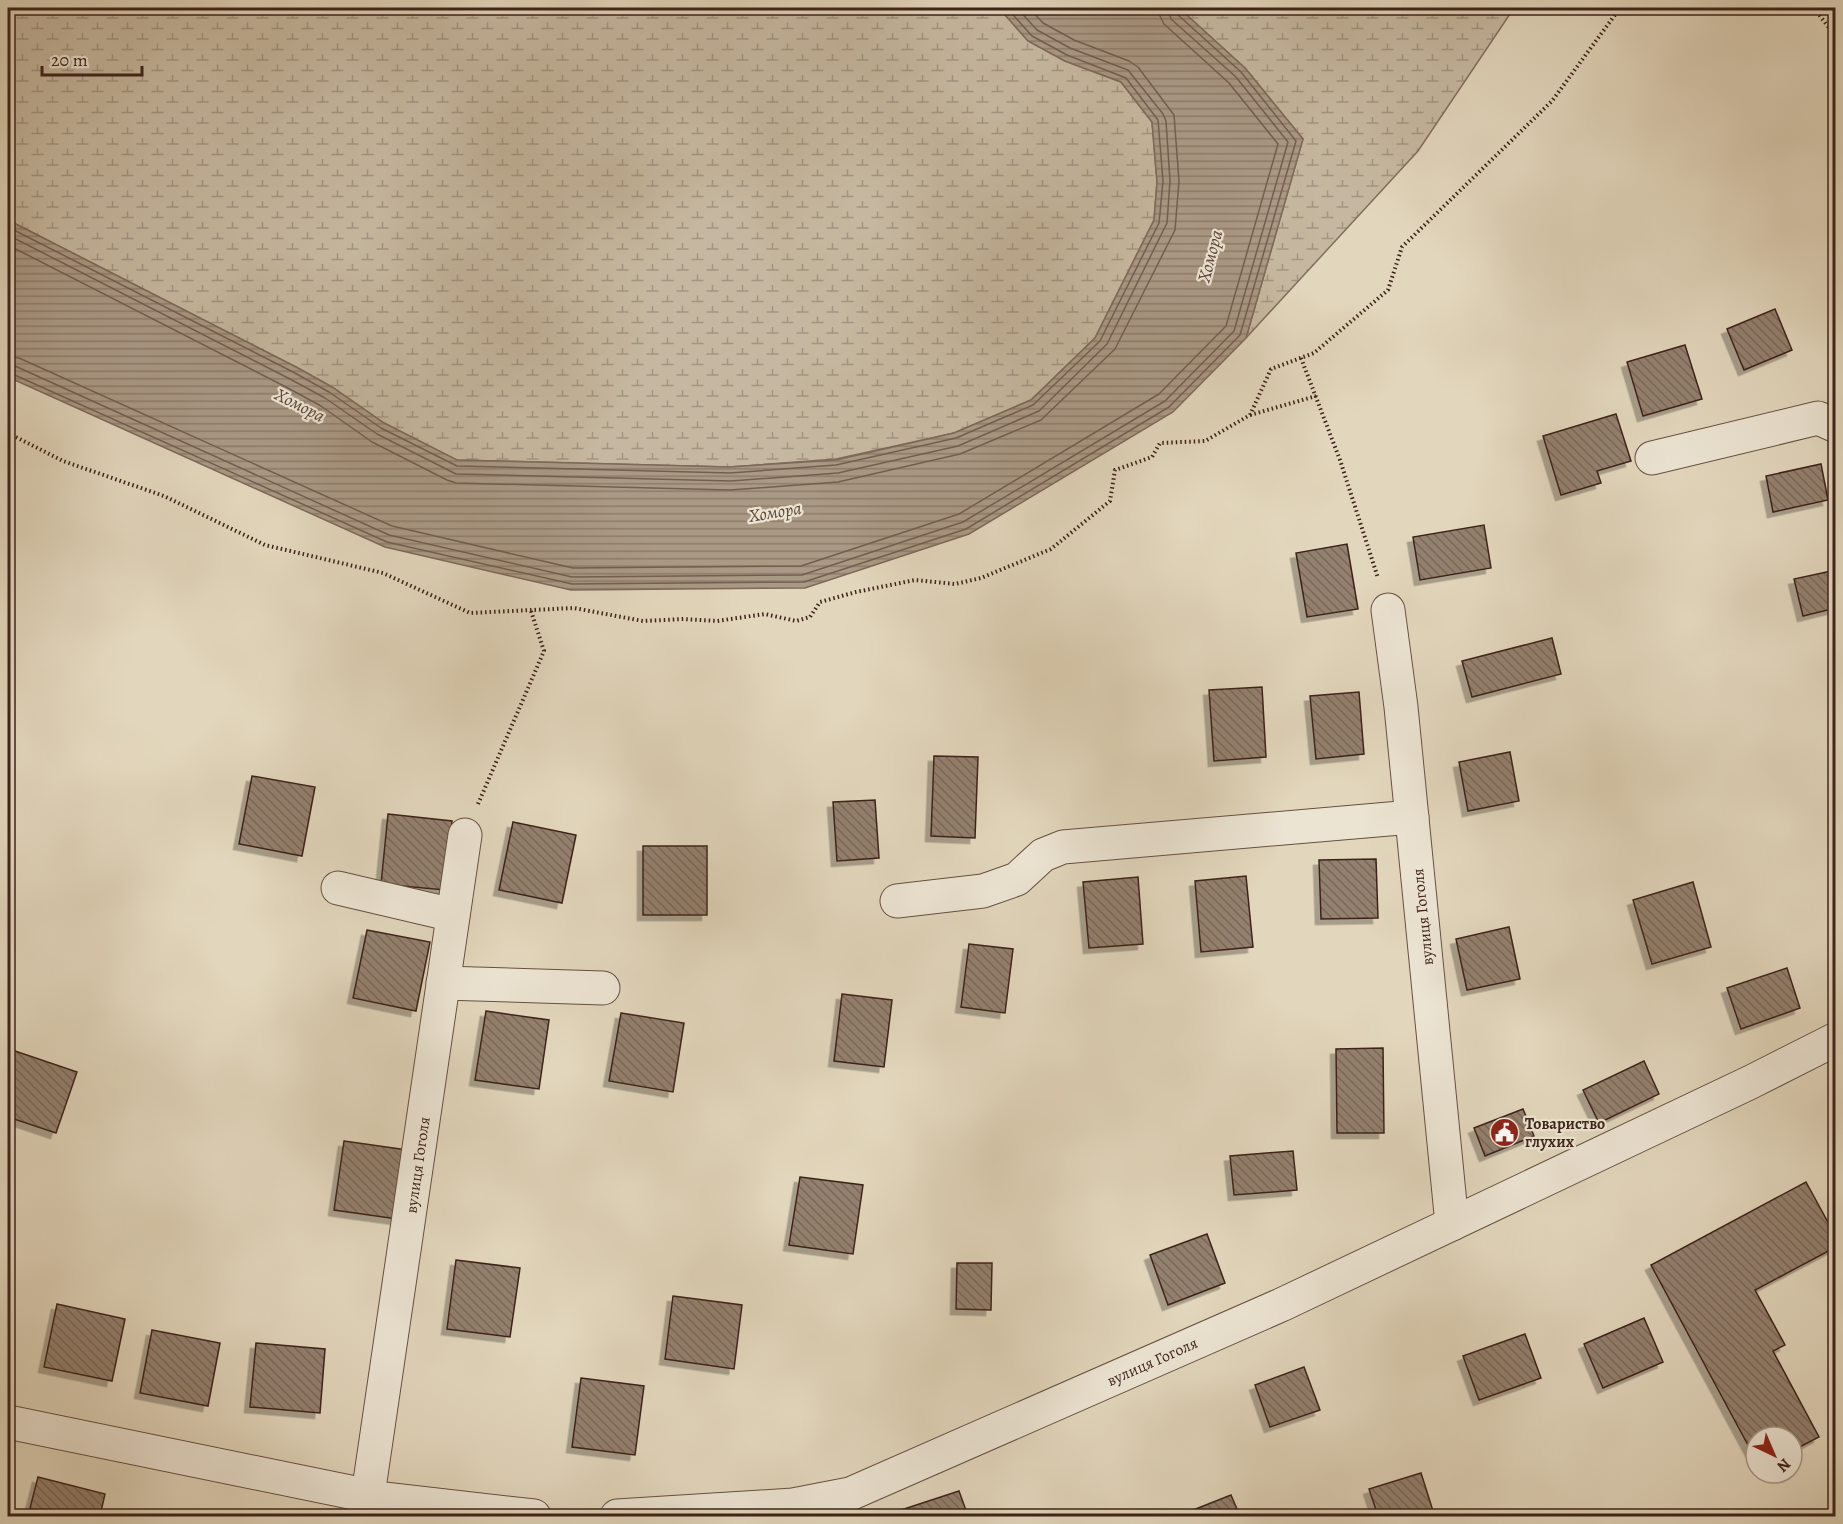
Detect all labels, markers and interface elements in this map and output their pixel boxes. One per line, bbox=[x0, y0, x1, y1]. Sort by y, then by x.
scale bar bbox=[42, 39, 142, 77]
text: 20 m bbox=[51, 48, 88, 72]
water label: Хомора bbox=[1191, 227, 1228, 286]
water label: Хомора bbox=[270, 382, 329, 428]
water label: Хомора bbox=[746, 496, 803, 528]
street label: вулиця Гоголя bbox=[1407, 867, 1439, 966]
place label: Товариство глухих bbox=[1525, 1113, 1605, 1153]
street label: вулиця Гоголя bbox=[400, 1115, 436, 1215]
public building icon: Товариство глухих bbox=[1488, 1116, 1520, 1148]
street label: вулиця Гоголя bbox=[1103, 1332, 1202, 1392]
north arrow bbox=[1744, 1425, 1804, 1485]
text: N bbox=[1772, 1453, 1796, 1477]

